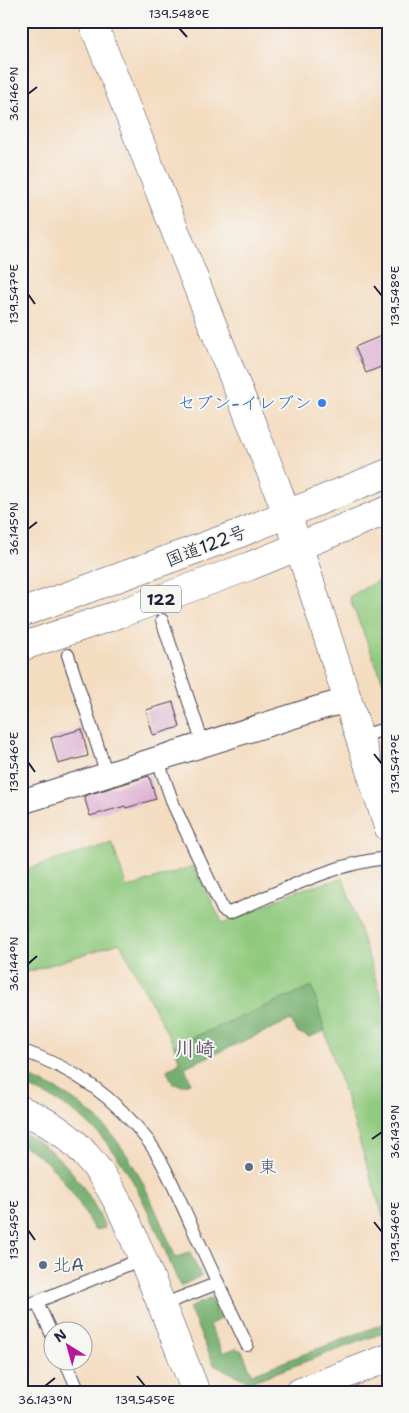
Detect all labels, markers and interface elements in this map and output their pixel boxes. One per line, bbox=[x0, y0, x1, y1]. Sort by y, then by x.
text: 139.548°E bbox=[149, 6, 209, 22]
text: 36.146°N bbox=[6, 67, 22, 121]
text: 139.547°E bbox=[6, 264, 22, 324]
text: 139.548°E bbox=[387, 266, 403, 326]
place label: セブン-イレブン bbox=[177, 391, 312, 415]
marker: セブン-イレブン bbox=[316, 397, 328, 409]
text: 36.145°N bbox=[6, 502, 22, 556]
street label: 国道122号 bbox=[162, 520, 250, 572]
road number: 122 bbox=[141, 586, 181, 612]
text: 139.546°E bbox=[6, 732, 22, 792]
text: 139.547°E bbox=[387, 734, 403, 794]
text: 36.144°N bbox=[6, 937, 22, 991]
district label: 川崎 bbox=[175, 1036, 215, 1062]
text: 36.143°N bbox=[387, 1105, 403, 1159]
place label: 東 bbox=[259, 1155, 277, 1179]
marker: 東 bbox=[243, 1161, 255, 1173]
text: 139.545°E bbox=[6, 1200, 22, 1260]
text: 139.546°E bbox=[387, 1202, 403, 1262]
place label: 北A bbox=[53, 1253, 84, 1277]
marker: 北A bbox=[37, 1259, 49, 1271]
north arrow bbox=[42, 1320, 92, 1370]
text: N bbox=[50, 1325, 70, 1346]
text: 36.143°N bbox=[18, 1392, 72, 1408]
text: 139.545°E bbox=[115, 1392, 175, 1408]

